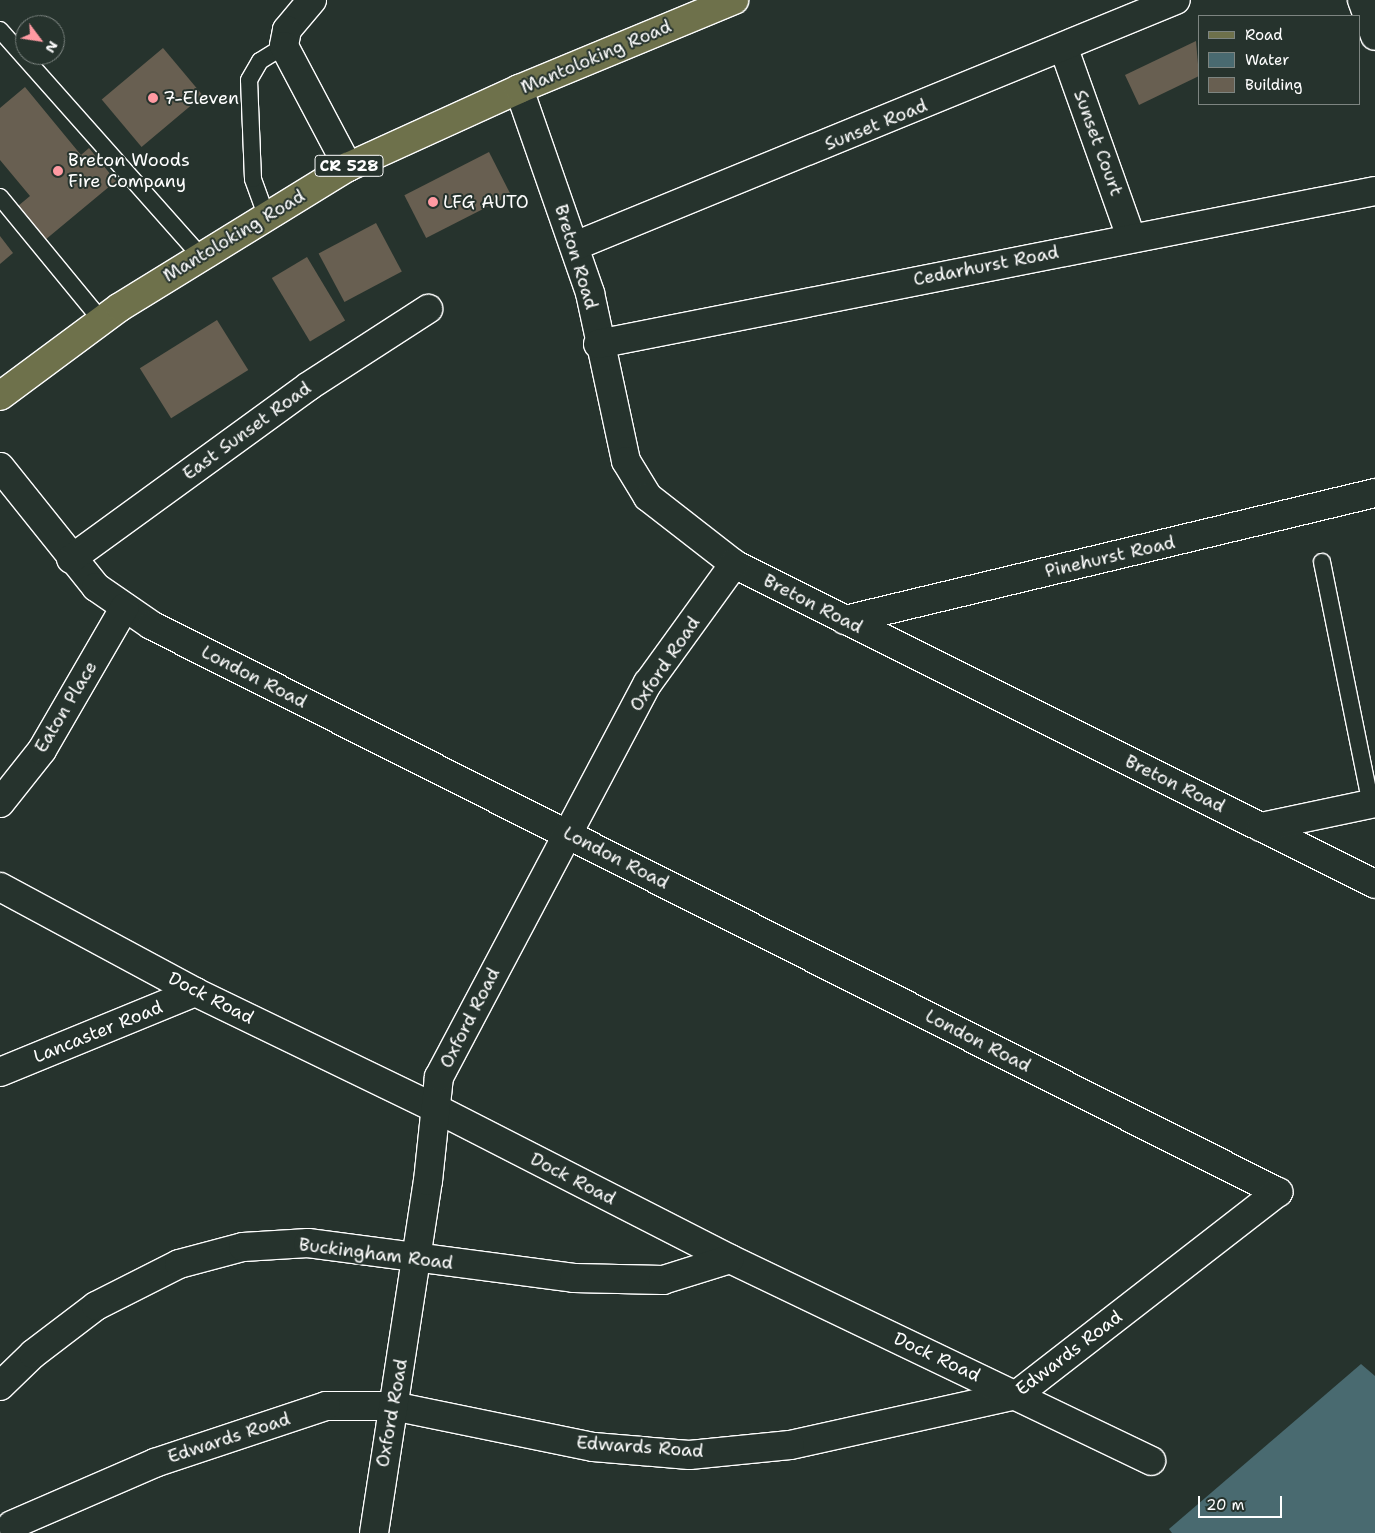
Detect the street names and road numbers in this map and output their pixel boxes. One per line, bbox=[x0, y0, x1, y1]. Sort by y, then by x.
street label: Mantoloking Road bbox=[518, 16, 674, 98]
street label: Sunset Court bbox=[1069, 87, 1127, 199]
street label: Sunset Road bbox=[822, 95, 930, 155]
road number: CR 528 bbox=[314, 153, 384, 180]
street label: Mantoloking Road bbox=[159, 185, 309, 287]
street label: Breton Road bbox=[550, 202, 602, 312]
street label: Cedarhurst Road bbox=[911, 241, 1061, 291]
street label: East Sunset Road bbox=[179, 377, 315, 485]
street label: Pinehurst Road bbox=[1043, 532, 1177, 582]
street label: Breton Road bbox=[760, 570, 866, 638]
street label: Oxford Road bbox=[625, 612, 705, 716]
street label: London Road bbox=[198, 641, 310, 713]
street label: Eaton Place bbox=[30, 657, 102, 757]
street label: Breton Road bbox=[1122, 751, 1228, 817]
street label: London Road bbox=[560, 822, 672, 894]
street label: Oxford Road bbox=[435, 964, 505, 1072]
street label: Dock Road bbox=[165, 967, 257, 1029]
street label: Lancaster Road bbox=[30, 996, 166, 1068]
street label: London Road bbox=[922, 1005, 1034, 1077]
street label: Dock Road bbox=[527, 1148, 619, 1210]
street label: Buckingham Road bbox=[298, 1234, 454, 1274]
street label: Edwards Road bbox=[1012, 1306, 1126, 1400]
street label: Dock Road bbox=[890, 1328, 984, 1386]
street label: Oxford Road bbox=[372, 1357, 412, 1469]
street label: Edwards Road bbox=[165, 1408, 293, 1468]
street label: Edwards Road bbox=[576, 1432, 704, 1462]

